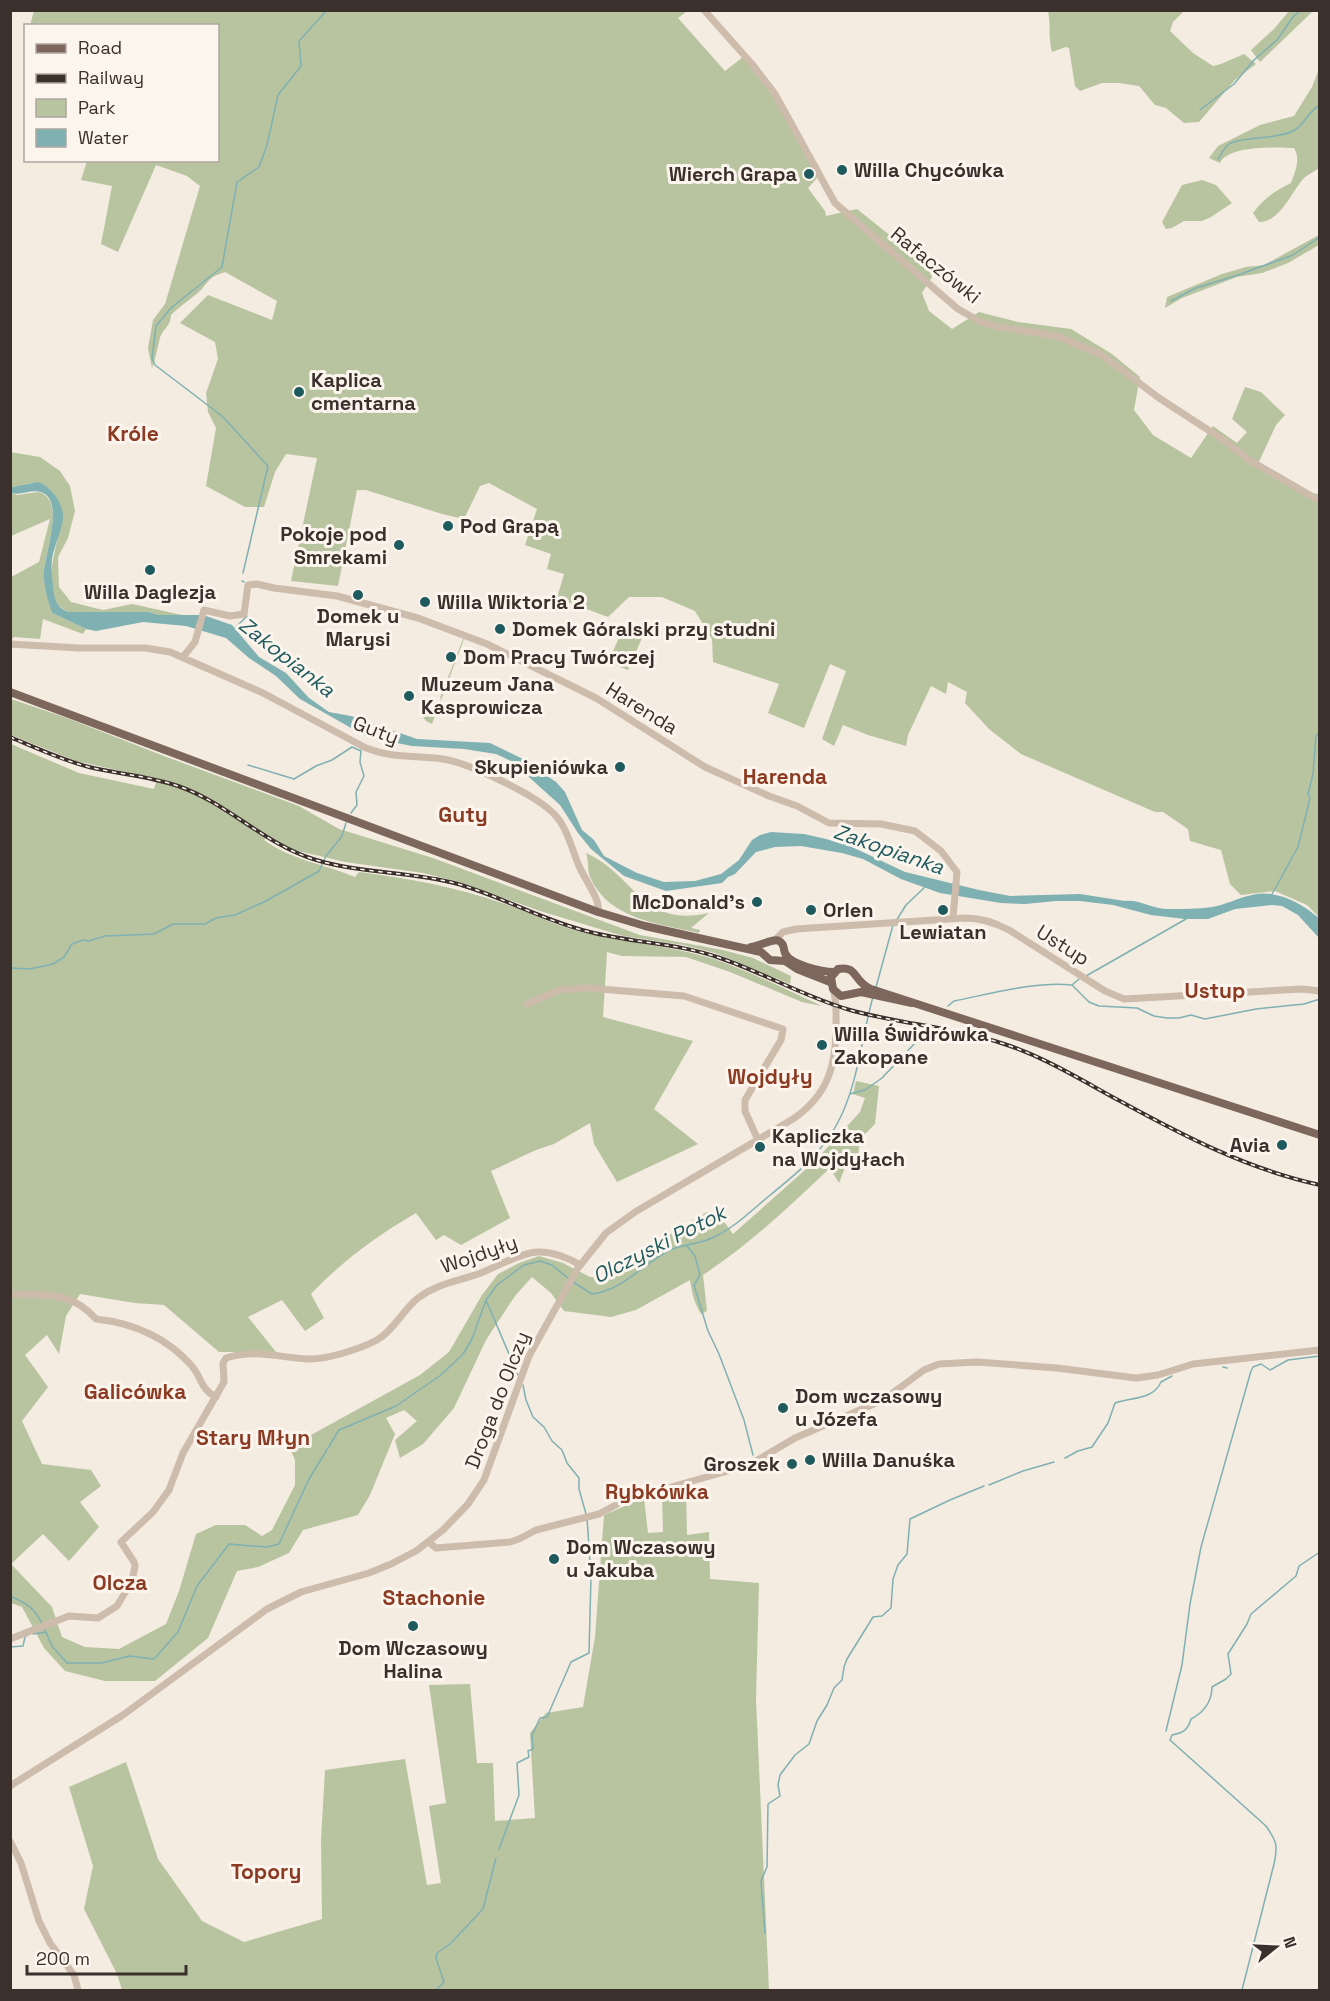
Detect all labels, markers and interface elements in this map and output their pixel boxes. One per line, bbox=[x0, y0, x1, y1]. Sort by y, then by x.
legend bbox=[24, 24, 219, 162]
text: Road bbox=[78, 36, 122, 59]
text: Railway bbox=[78, 66, 144, 89]
text: Park bbox=[78, 96, 116, 119]
text: Water bbox=[78, 126, 129, 149]
place label: Willa Chycówka bbox=[854, 157, 1005, 183]
place label: Wierch Grapa bbox=[669, 161, 797, 187]
marker: Willa Chycówka bbox=[835, 163, 849, 177]
marker: Wierch Grapa bbox=[802, 167, 816, 181]
street label: Rafaczówki bbox=[886, 221, 986, 309]
place label: Kaplica cmentarna bbox=[311, 367, 416, 416]
marker: Kaplica cmentarna bbox=[292, 385, 306, 399]
district label: Króle bbox=[107, 420, 159, 447]
place label: Pod Grapą bbox=[460, 513, 559, 539]
marker: Pod Grapą bbox=[441, 519, 455, 533]
place label: Pokoje pod Smrekami bbox=[280, 521, 387, 570]
marker: Pokoje pod Smrekami bbox=[392, 538, 406, 552]
marker: Willa Daglezja bbox=[143, 563, 157, 577]
place label: Willa Daglezja bbox=[84, 579, 216, 605]
marker: Domek u Marysi bbox=[351, 588, 365, 602]
place label: Willa Wiktoria 2 bbox=[437, 589, 585, 615]
marker: Willa Wiktoria 2 bbox=[418, 595, 432, 609]
place label: Domek u Marysi bbox=[317, 603, 399, 652]
water label: Zakopianka bbox=[234, 611, 341, 704]
place label: Domek Góralski przy studni bbox=[512, 616, 775, 642]
marker: Domek Góralski przy studni bbox=[493, 622, 507, 636]
place label: Dom Pracy Twórczej bbox=[463, 644, 655, 670]
marker: Dom Pracy Twórczej bbox=[444, 650, 458, 664]
place label: Muzeum Jana Kasprowicza bbox=[421, 671, 555, 720]
street label: Harenda bbox=[601, 676, 683, 740]
marker: Muzeum Jana Kasprowicza bbox=[402, 689, 416, 703]
street label: Guty bbox=[349, 709, 403, 751]
place label: Skupieniówka bbox=[475, 754, 608, 780]
marker: Skupieniówka bbox=[613, 760, 627, 774]
district label: Harenda bbox=[743, 763, 827, 790]
district label: Guty bbox=[438, 801, 488, 828]
water label: Zakopianka bbox=[830, 818, 948, 881]
place label: McDonald's bbox=[632, 889, 745, 915]
marker: McDonald's bbox=[750, 895, 764, 909]
place label: Orlen bbox=[823, 897, 874, 923]
marker: Orlen bbox=[804, 903, 818, 917]
marker: Lewiatan bbox=[936, 903, 950, 917]
place label: Lewiatan bbox=[899, 919, 987, 945]
street label: Ustup bbox=[1032, 919, 1094, 971]
district label: Ustup bbox=[1185, 977, 1245, 1004]
place label: Willa Świdrówka Zakopane bbox=[834, 1021, 989, 1070]
marker: Willa Świdrówka Zakopane bbox=[815, 1038, 829, 1052]
district label: Wojdyły bbox=[727, 1063, 813, 1090]
place label: Kapliczka na Wojdyłach bbox=[772, 1123, 905, 1172]
place label: Avia bbox=[1230, 1132, 1270, 1158]
marker: Avia bbox=[1275, 1138, 1289, 1152]
marker: Kapliczka na Wojdyłach bbox=[753, 1140, 767, 1154]
water label: Olczyski Potok bbox=[588, 1197, 733, 1289]
street label: Wojdyły bbox=[437, 1229, 521, 1279]
street label: Droga do Olczy bbox=[459, 1328, 535, 1472]
district label: Galicówka bbox=[84, 1378, 186, 1405]
place label: Dom wczasowy u Józefa bbox=[795, 1383, 942, 1432]
marker: Dom wczasowy u Józefa bbox=[776, 1401, 790, 1415]
district label: Stary Młyn bbox=[196, 1424, 310, 1451]
place label: Willa Danuśka bbox=[822, 1447, 955, 1473]
place label: Groszek bbox=[703, 1451, 780, 1477]
marker: Willa Danuśka bbox=[803, 1453, 817, 1467]
marker: Groszek bbox=[785, 1457, 799, 1471]
district label: Rybkówka bbox=[605, 1478, 709, 1505]
place label: Dom Wczasowy u Jakuba bbox=[566, 1534, 716, 1583]
marker: Dom Wczasowy u Jakuba bbox=[547, 1552, 561, 1566]
district label: Olcza bbox=[93, 1569, 147, 1596]
district label: Stachonie bbox=[383, 1584, 485, 1611]
marker: Dom Wczasowy Halina bbox=[406, 1619, 420, 1633]
place label: Dom Wczasowy Halina bbox=[338, 1635, 488, 1684]
district label: Topory bbox=[231, 1858, 301, 1885]
north arrow bbox=[1246, 1917, 1306, 1977]
text: N bbox=[1278, 1934, 1301, 1951]
scale bar bbox=[27, 1938, 186, 1976]
text: 200 m bbox=[36, 1947, 90, 1970]

